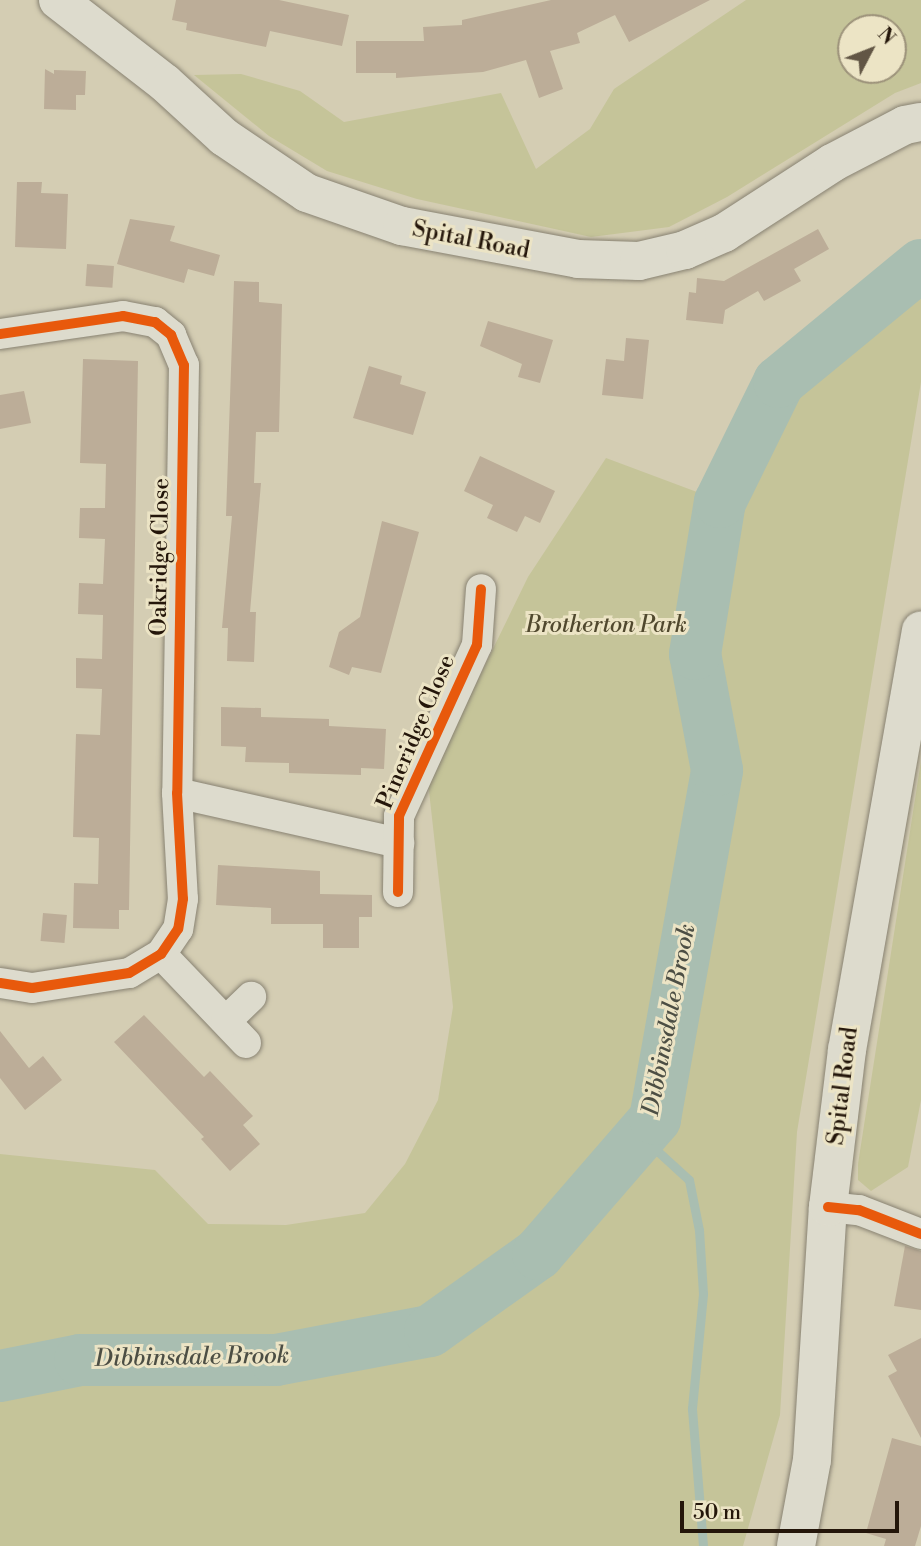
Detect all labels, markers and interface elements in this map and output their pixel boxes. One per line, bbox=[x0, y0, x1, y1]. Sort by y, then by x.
north arrow bbox=[837, 14, 907, 84]
text: N bbox=[872, 23, 900, 50]
street label: Spital Road bbox=[410, 215, 532, 265]
street label: Oakridge Close bbox=[145, 478, 175, 636]
park label: Brotherton Park bbox=[525, 611, 687, 639]
street label: Pineridge Close bbox=[371, 651, 461, 813]
water label: Dibbinsdale Brook bbox=[637, 922, 703, 1118]
street label: Spital Road bbox=[822, 1025, 864, 1147]
water label: Dibbinsdale Brook bbox=[94, 1342, 290, 1374]
scale bar bbox=[683, 1486, 902, 1530]
text: 50 m bbox=[693, 1500, 741, 1526]

